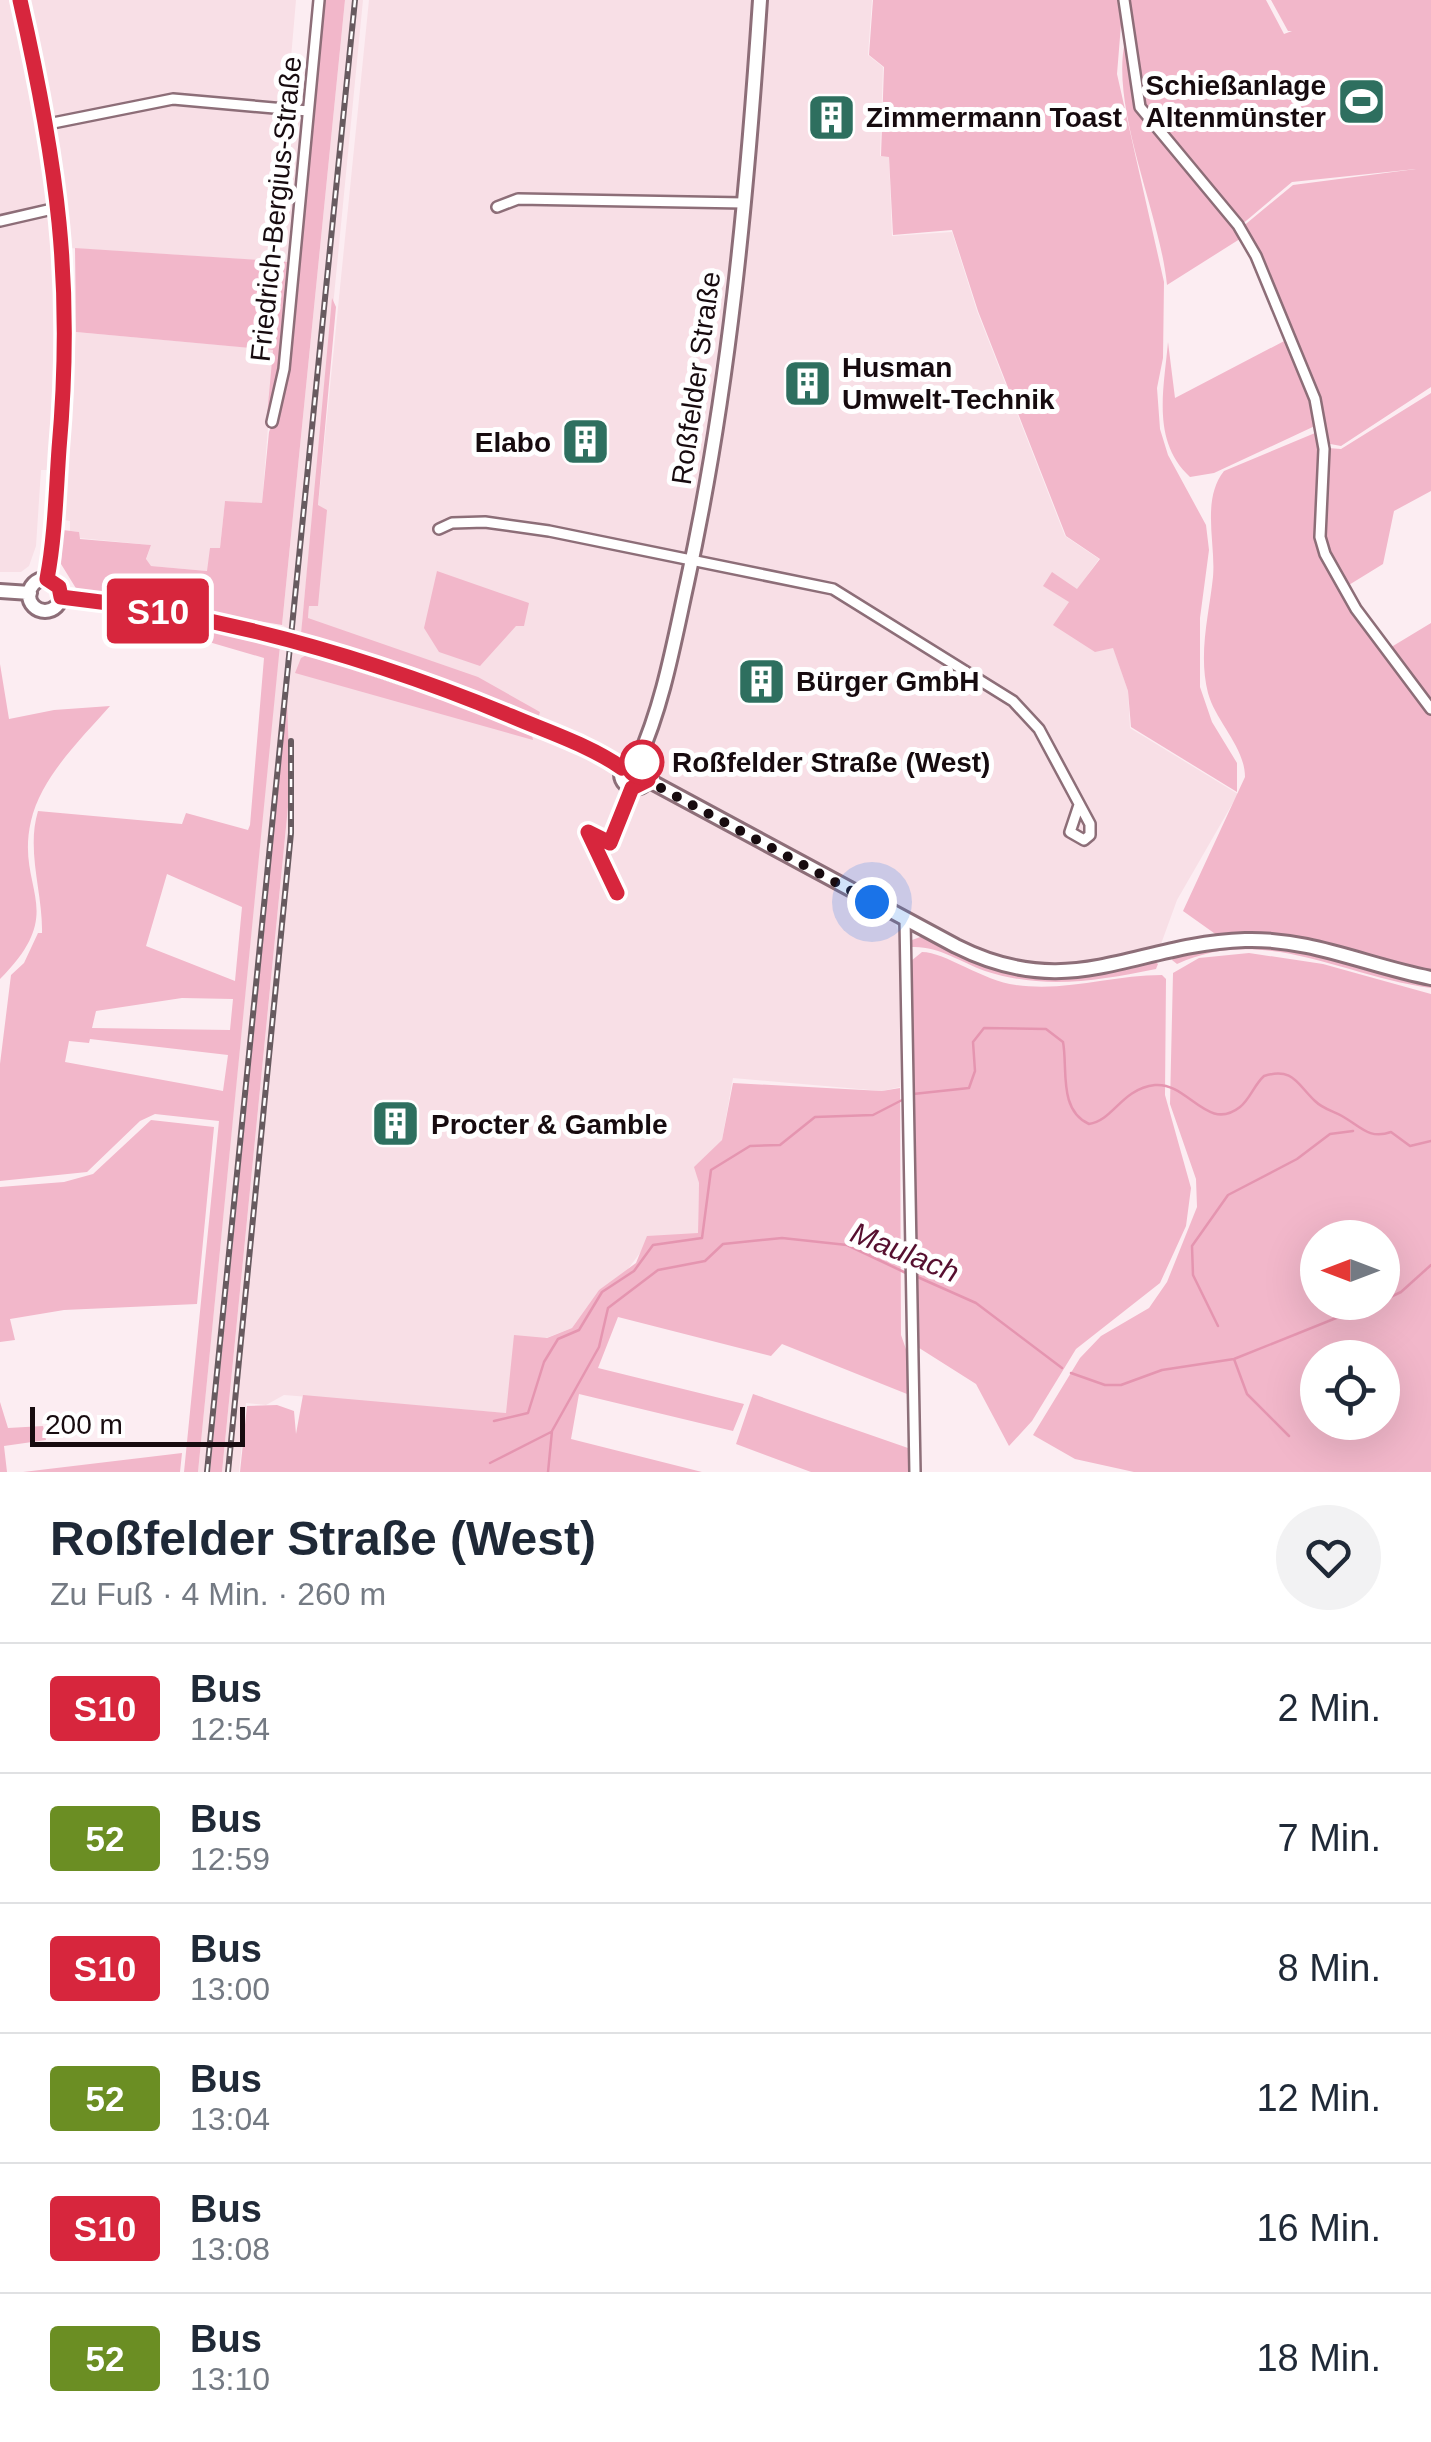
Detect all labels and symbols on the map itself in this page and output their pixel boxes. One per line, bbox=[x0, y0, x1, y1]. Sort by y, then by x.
street label: Friedrich-Bergius-Straße bbox=[245, 55, 307, 363]
place label: Schießanlage Altenmünster bbox=[1145, 70, 1326, 133]
sports icon: Schießanlage Altenmünster bbox=[1335, 75, 1387, 127]
building icon: Zimmermann Toast bbox=[805, 91, 857, 143]
place label: Zimmermann Toast bbox=[866, 102, 1122, 133]
street label: Roßfelder Straße bbox=[666, 270, 726, 486]
place label: Husman Umwelt-Technik bbox=[842, 352, 1055, 415]
building icon: Husman Umwelt-Technik bbox=[781, 357, 833, 409]
building icon: Elabo bbox=[560, 416, 612, 468]
place label: Elabo bbox=[475, 427, 551, 458]
line badge: S10 bbox=[100, 578, 216, 644]
building icon: Bürger GmbH bbox=[735, 655, 787, 707]
place label: Bürger GmbH bbox=[796, 666, 980, 697]
marker: Roßfelder Straße (West) bbox=[621, 741, 663, 783]
place label: Roßfelder Straße (West) bbox=[672, 747, 990, 778]
your location bbox=[847, 877, 897, 927]
building icon: Procter & Gamble bbox=[370, 1098, 422, 1150]
place label: Procter & Gamble bbox=[431, 1109, 668, 1140]
water label: Maulach bbox=[846, 1215, 964, 1289]
north arrow bbox=[1300, 1220, 1400, 1320]
scale bar bbox=[30, 1402, 245, 1446]

